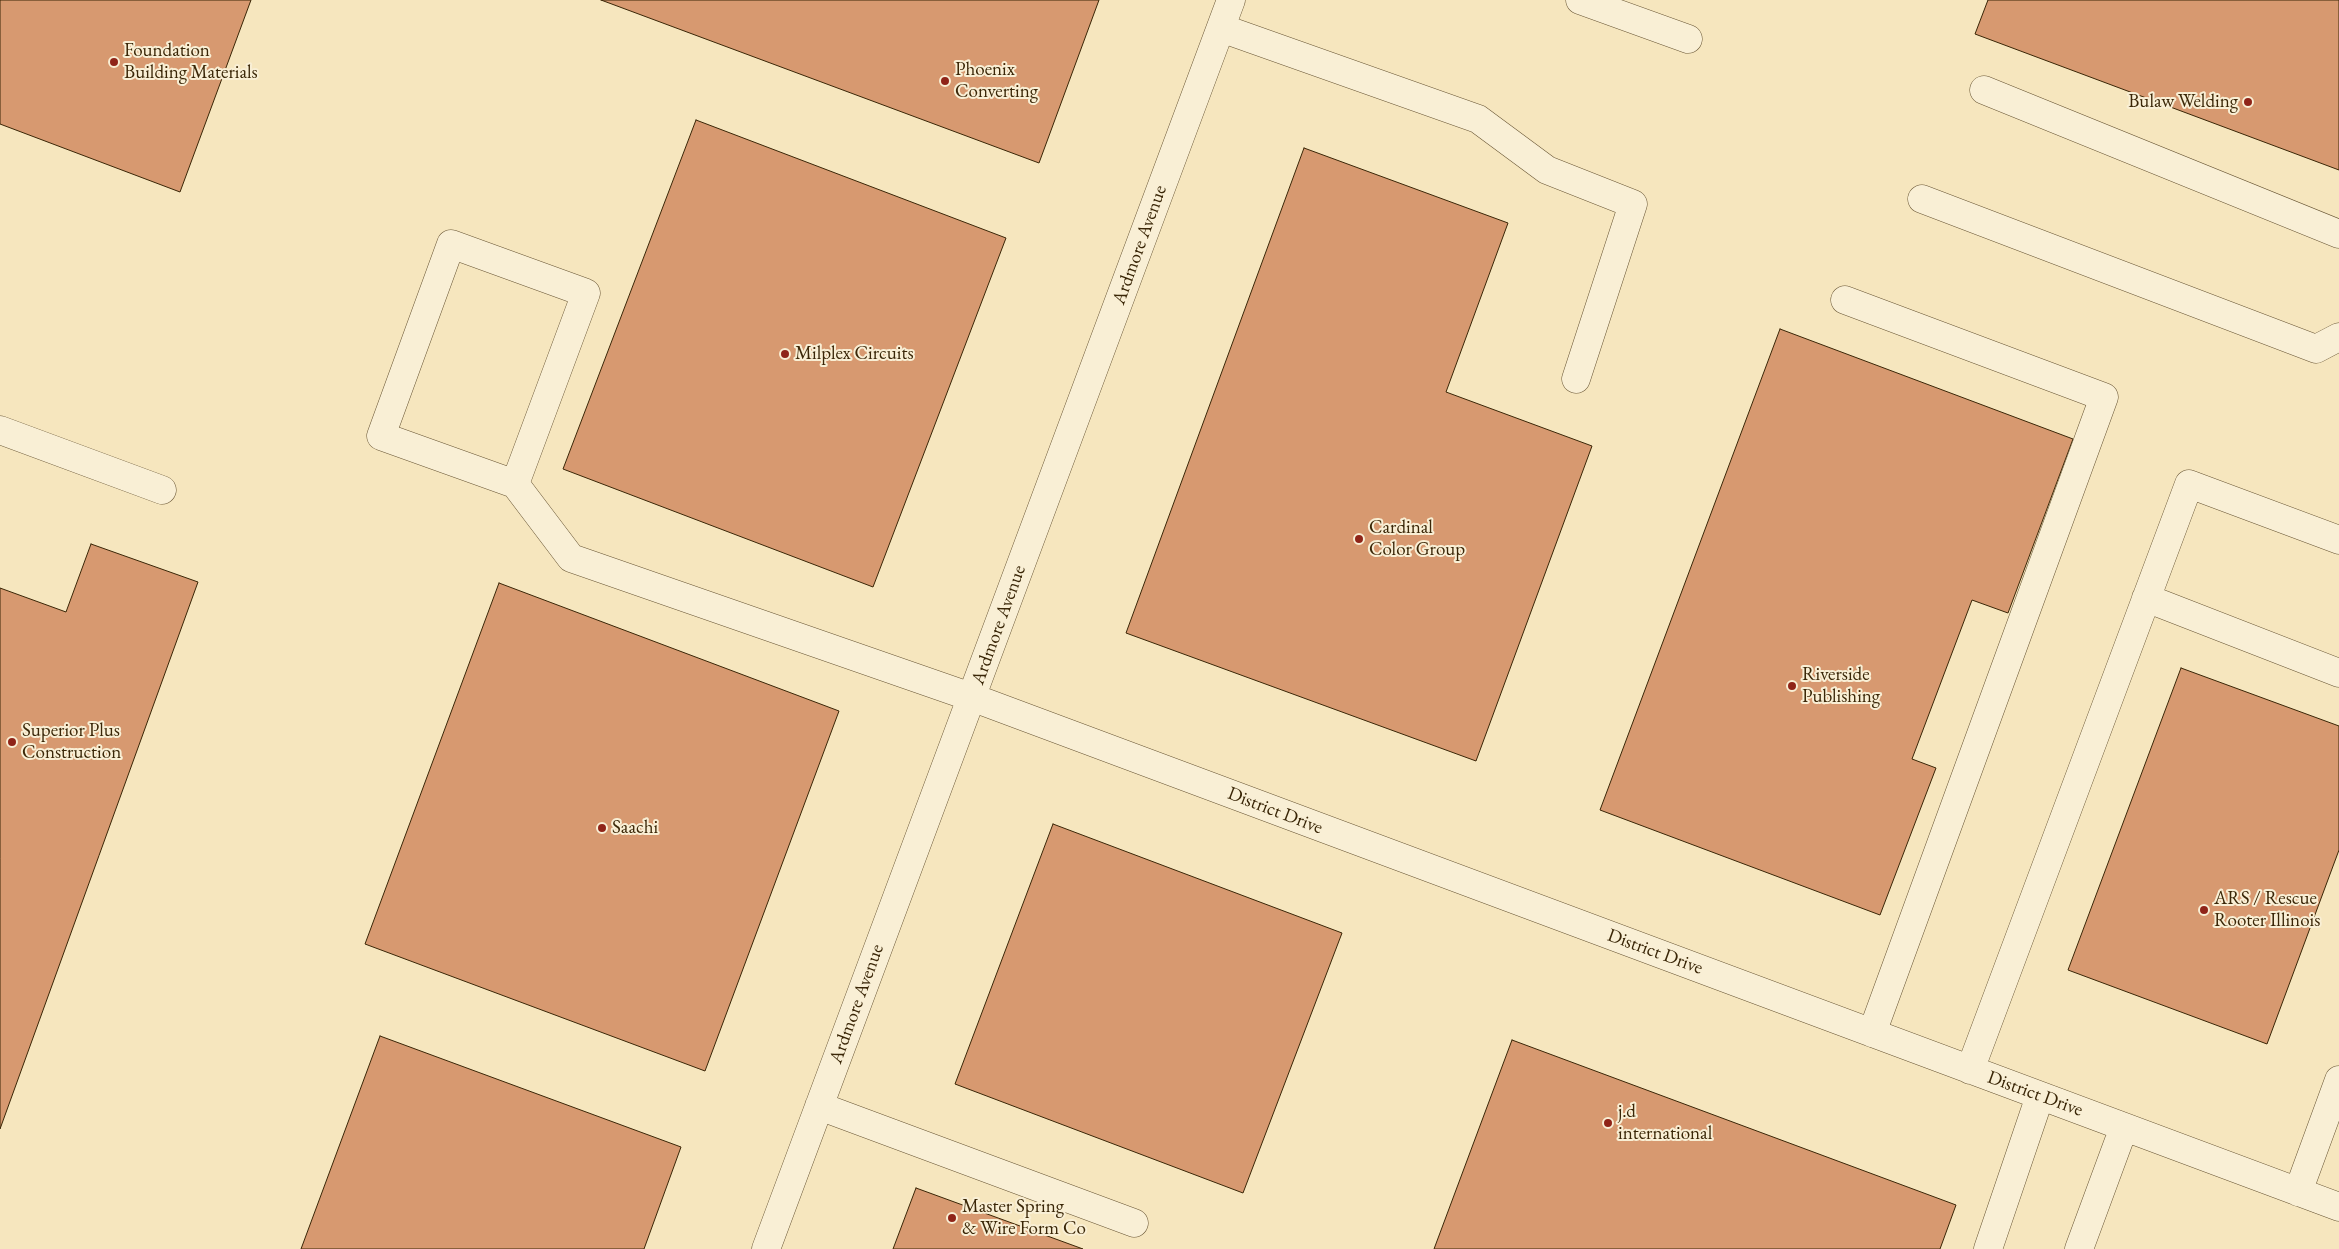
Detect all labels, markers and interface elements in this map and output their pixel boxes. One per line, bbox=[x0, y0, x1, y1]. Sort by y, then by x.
place label: Foundation Building Materials bbox=[124, 40, 258, 84]
marker: Foundation Building Materials bbox=[108, 56, 120, 68]
place label: Phoenix Converting bbox=[955, 59, 1038, 103]
marker: Phoenix Converting bbox=[939, 75, 951, 87]
place label: Bulaw Welding bbox=[2128, 91, 2238, 113]
marker: Bulaw Welding bbox=[2242, 96, 2254, 108]
street label: Ardmore Avenue bbox=[1108, 182, 1172, 308]
place label: Milplex Circuits bbox=[795, 343, 914, 365]
marker: Milplex Circuits bbox=[779, 348, 791, 360]
place label: Cardinal Color Group bbox=[1369, 517, 1465, 561]
marker: Cardinal Color Group bbox=[1353, 533, 1365, 545]
street label: Ardmore Avenue bbox=[967, 562, 1031, 688]
place label: Riverside Publishing bbox=[1802, 664, 1880, 708]
marker: Riverside Publishing bbox=[1786, 680, 1798, 692]
place label: Superior Plus Construction bbox=[22, 720, 121, 764]
marker: Superior Plus Construction bbox=[6, 736, 18, 748]
street label: District Drive bbox=[1224, 782, 1326, 840]
place label: Saachi bbox=[612, 817, 658, 839]
marker: Saachi bbox=[596, 822, 608, 834]
place label: ARS / Rescue Rooter Illinois bbox=[2214, 888, 2320, 932]
marker: ARS / Rescue Rooter Illinois bbox=[2198, 904, 2210, 916]
street label: District Drive bbox=[1604, 924, 1706, 980]
street label: Ardmore Avenue bbox=[825, 941, 889, 1067]
street label: District Drive bbox=[1984, 1066, 2086, 1122]
place label: j.d international bbox=[1618, 1101, 1712, 1145]
marker: j.d international bbox=[1602, 1117, 1614, 1129]
place label: Master Spring & Wire Form Co bbox=[962, 1196, 1086, 1240]
marker: Master Spring & Wire Form Co bbox=[946, 1212, 958, 1224]

